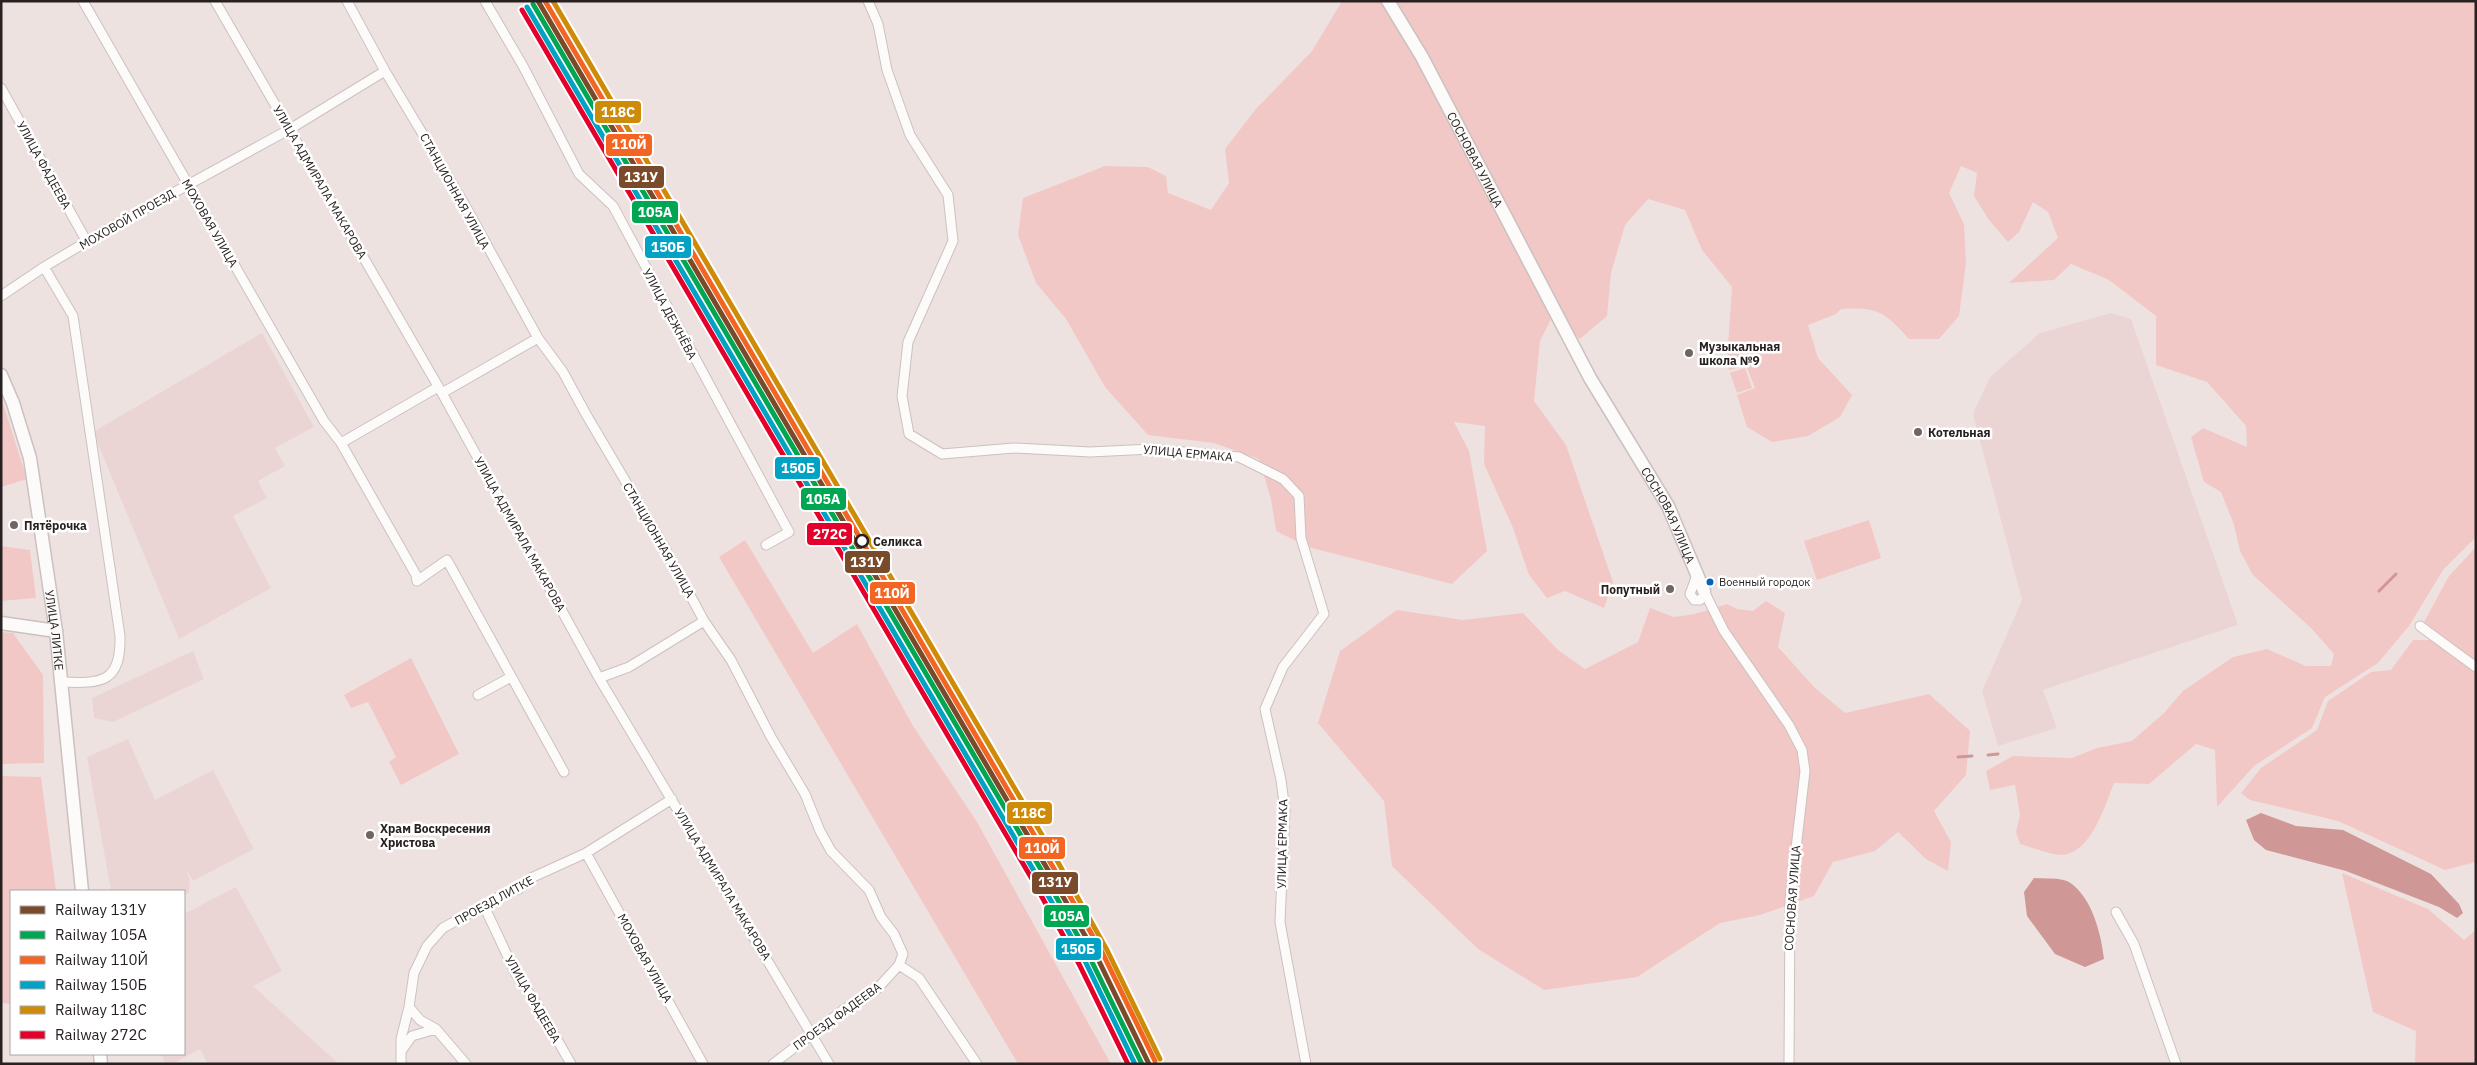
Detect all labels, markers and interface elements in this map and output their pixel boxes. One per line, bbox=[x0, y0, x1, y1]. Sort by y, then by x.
line badge: 118С bbox=[594, 100, 642, 124]
street label: УЛИЦА АДМИРАЛА МАКАРОВА bbox=[270, 103, 370, 262]
text: 118С bbox=[601, 103, 635, 121]
street label: СОСНОВАЯ УЛИЦА bbox=[1444, 109, 1507, 210]
street label: УЛИЦА ФАДЕЕВА bbox=[14, 118, 75, 212]
street label: СТАНЦИОННАЯ УЛИЦА bbox=[417, 130, 493, 252]
line badge: 110Й bbox=[605, 133, 653, 157]
text: 110Й bbox=[611, 135, 647, 153]
line badge: 131У bbox=[618, 165, 665, 189]
text: 131У bbox=[624, 168, 658, 186]
street label: МОХОВАЯ УЛИЦА bbox=[179, 176, 241, 270]
street label: МОХОВОЙ ПРОЕЗД bbox=[76, 185, 178, 253]
line badge: 105А bbox=[631, 200, 679, 224]
text: 105А bbox=[638, 203, 673, 221]
line badge: 150Б bbox=[644, 235, 692, 259]
text: 150Б bbox=[651, 238, 685, 256]
street label: УЛИЦА ДЕЖНЁВА bbox=[640, 266, 700, 362]
place label: Музыкальная школа №9 bbox=[1699, 339, 1780, 368]
marker: Музыкальная школа №9 bbox=[1683, 347, 1695, 359]
place label: Котельная bbox=[1928, 425, 1991, 440]
marker: Котельная bbox=[1912, 426, 1924, 438]
street label: УЛИЦА ЕРМАКА bbox=[1143, 442, 1234, 464]
street label: УЛИЦА АДМИРАЛА МАКАРОВА bbox=[471, 454, 569, 614]
line badge: 150Б bbox=[774, 456, 821, 480]
text: 150Б bbox=[781, 459, 815, 477]
street label: СОСНОВАЯ УЛИЦА bbox=[1638, 464, 1699, 566]
street label: СТАНЦИОННАЯ УЛИЦА bbox=[620, 480, 698, 600]
line badge: 105А bbox=[800, 487, 847, 511]
text: 105А bbox=[806, 490, 841, 508]
place label: Пятёрочка bbox=[24, 518, 87, 533]
marker: Пятёрочка bbox=[8, 519, 20, 531]
line badge: 272С bbox=[806, 522, 853, 546]
text: 272С bbox=[813, 525, 847, 543]
marker: Селикса bbox=[855, 534, 869, 548]
place label: Селикса bbox=[873, 534, 922, 549]
line badge: 131У bbox=[844, 550, 891, 574]
text: 131У bbox=[850, 553, 884, 571]
place label: Военный городок bbox=[1719, 575, 1810, 589]
marker: Военный городок bbox=[1705, 577, 1715, 587]
line badge: 110Й bbox=[869, 581, 916, 605]
place label: Попутный bbox=[1601, 582, 1660, 597]
marker: Попутный bbox=[1664, 583, 1676, 595]
text: 110Й bbox=[874, 584, 910, 602]
street label: УЛИЦА ЛИТКЕ bbox=[42, 589, 67, 671]
street label: УЛИЦА ЕРМАКА bbox=[1274, 799, 1290, 889]
line badge: 118С bbox=[1006, 801, 1053, 825]
text: 118С bbox=[1012, 804, 1046, 822]
street label: УЛИЦА АДМИРАЛА МАКАРОВА bbox=[672, 805, 775, 963]
place label: Храм Воскресения Христова bbox=[380, 821, 490, 850]
marker: Храм Воскресения Христова bbox=[364, 829, 376, 841]
line badge: 110Й bbox=[1018, 836, 1066, 860]
text: 110Й bbox=[1024, 839, 1060, 857]
street label: СОСНОВАЯ УЛИЦА bbox=[1781, 844, 1803, 951]
line badge: 131У bbox=[1031, 871, 1079, 895]
street label: ПРОЕЗД ЛИТКЕ bbox=[452, 872, 536, 928]
text: 131У bbox=[1038, 873, 1072, 891]
legend bbox=[10, 890, 185, 1055]
text: Railway 131У bbox=[55, 900, 147, 919]
line badge: 105А bbox=[1043, 904, 1090, 928]
text: 105А bbox=[1050, 907, 1085, 925]
street label: МОХОВАЯ УЛИЦА bbox=[614, 911, 676, 1005]
text: Railway 105А bbox=[55, 925, 148, 944]
line badge: 150Б bbox=[1055, 937, 1102, 961]
text: 150Б bbox=[1061, 940, 1095, 958]
text: Railway 110Й bbox=[55, 950, 148, 969]
street label: УЛИЦА ФАДЕЕВА bbox=[502, 953, 564, 1046]
text: Railway 150Б bbox=[55, 975, 147, 994]
street label: ПРОЕЗД ФАДЕЕВА bbox=[790, 979, 884, 1053]
text: Railway 118С bbox=[55, 1000, 147, 1019]
text: Railway 272С bbox=[55, 1025, 147, 1044]

